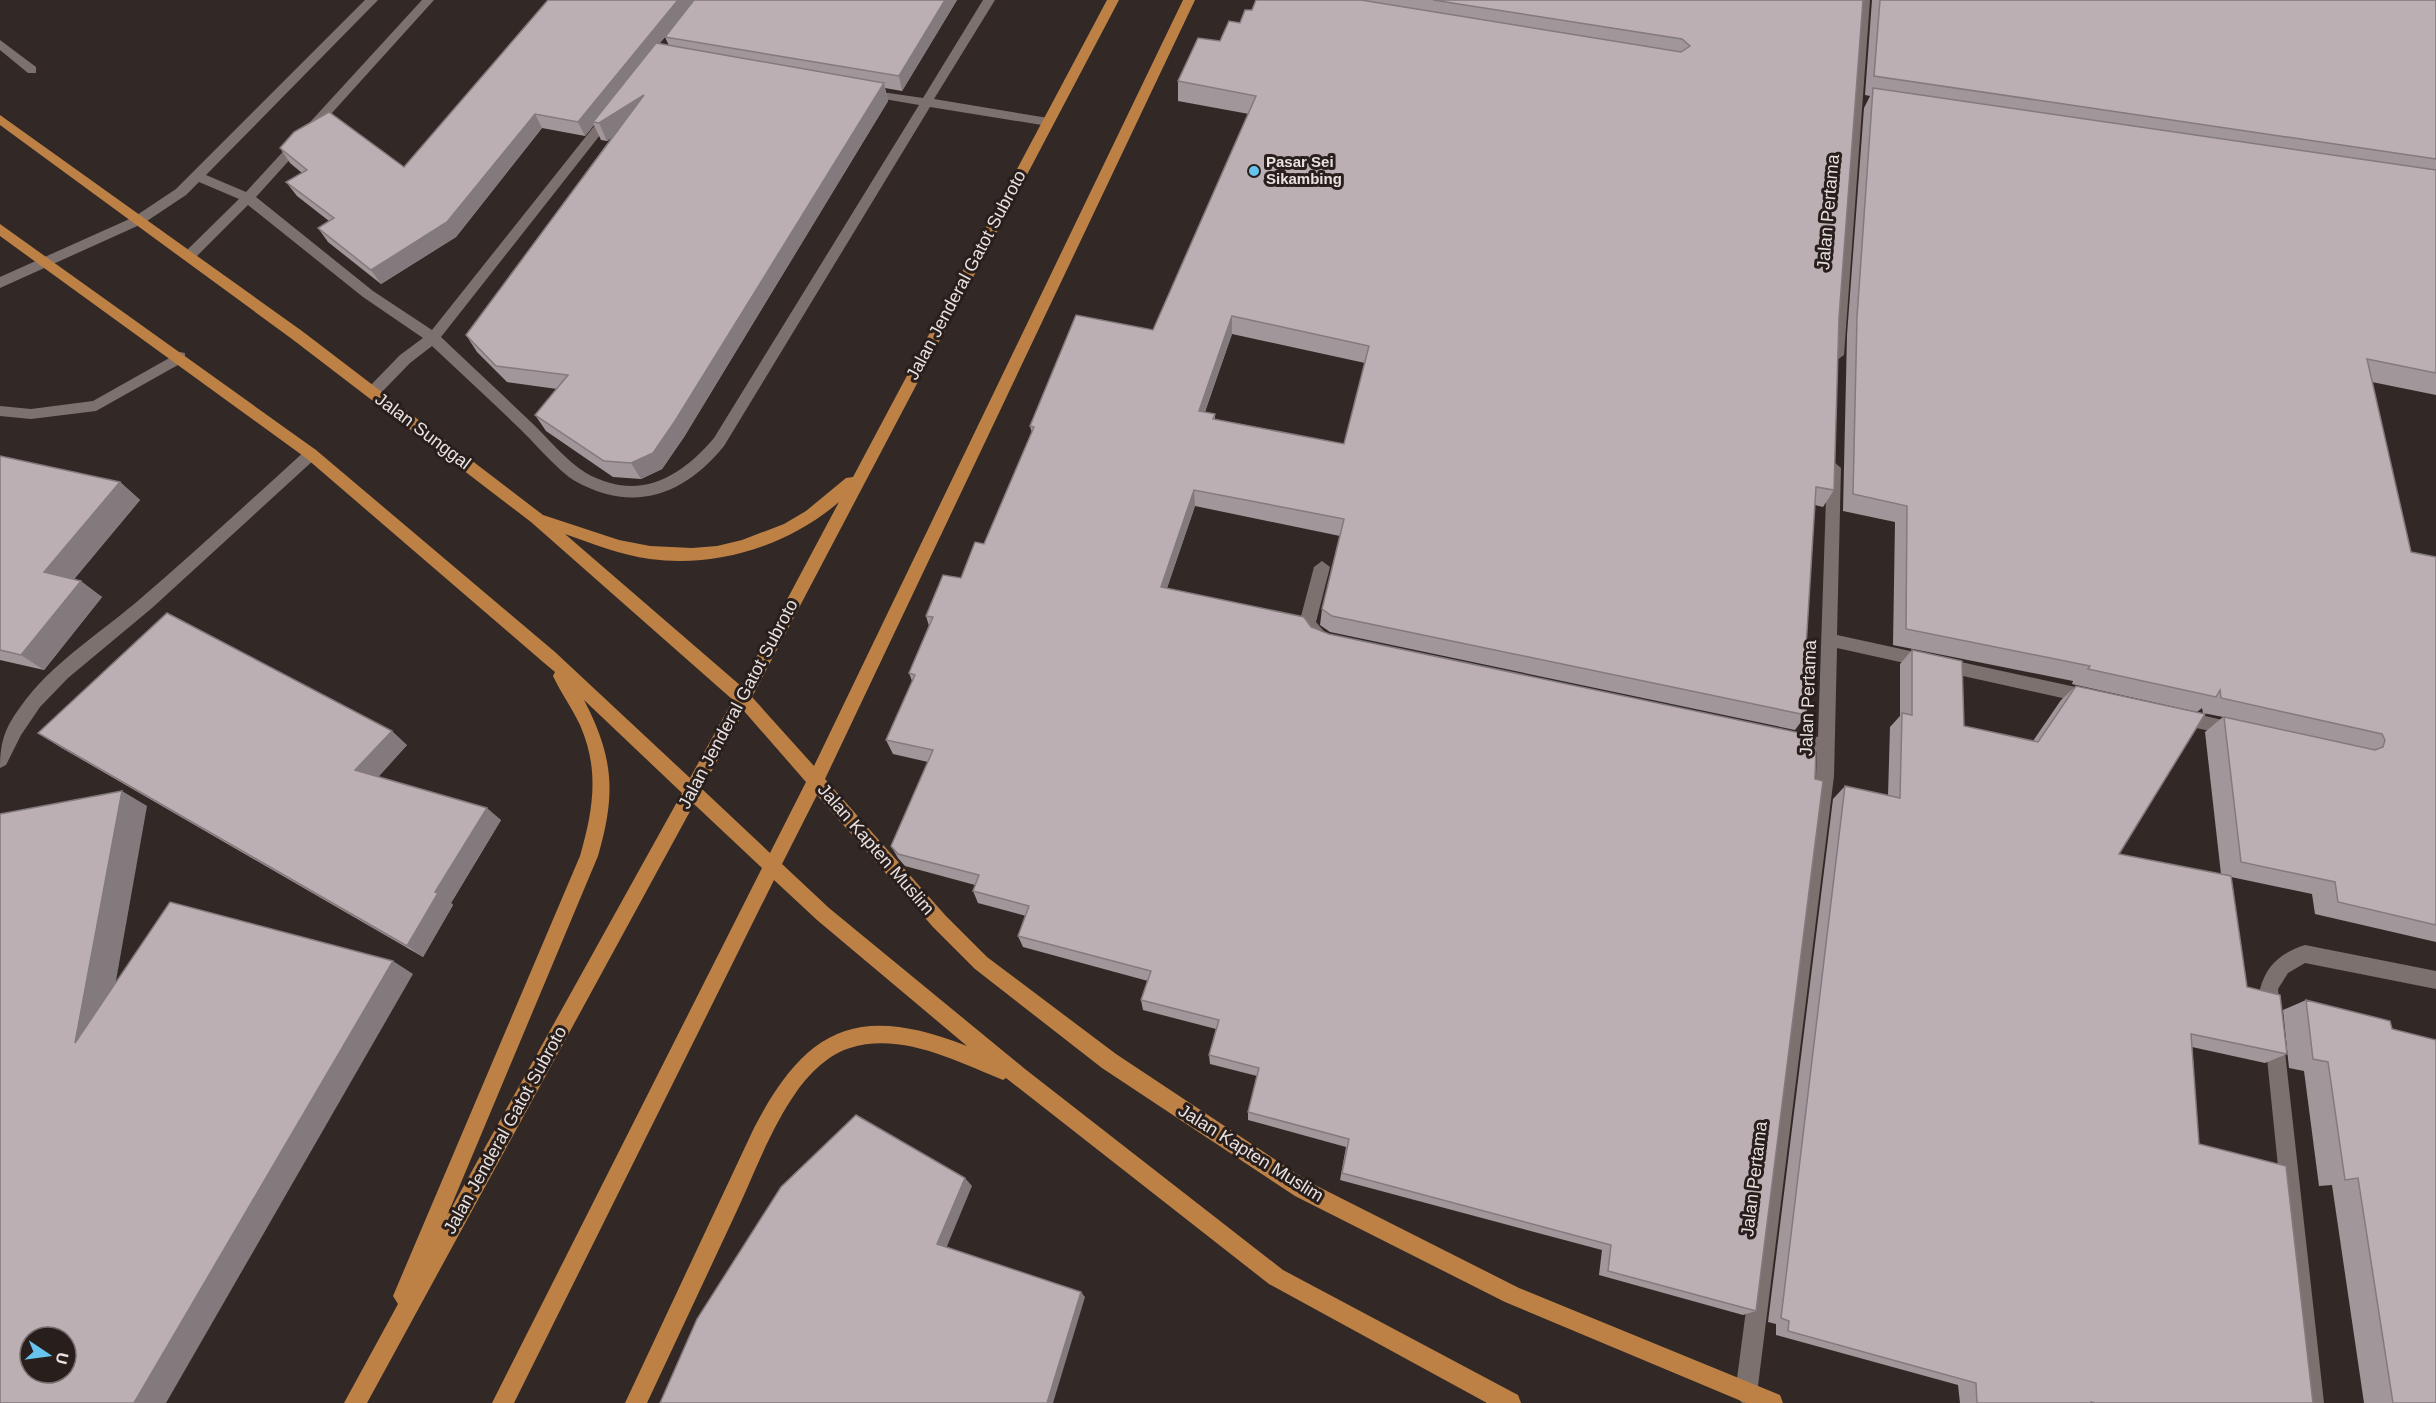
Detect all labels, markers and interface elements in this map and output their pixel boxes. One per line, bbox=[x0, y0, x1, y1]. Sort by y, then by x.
street label: Jalan Pertama bbox=[1813, 152, 1843, 271]
place label: Pasar Sei Sikambing bbox=[1266, 153, 1342, 187]
marker: Pasar Sei Sikambing bbox=[1247, 164, 1261, 178]
street label: Jalan Jenderal Gatot Subroto bbox=[902, 167, 1030, 383]
street label: Jalan Sunggal bbox=[371, 389, 475, 473]
street label: Jalan Jenderal Gatot Subroto bbox=[674, 596, 802, 812]
street label: Jalan Pertama bbox=[1796, 639, 1820, 756]
street label: Jalan Kapten Muslim bbox=[814, 779, 938, 919]
street label: Jalan Jenderal Gatot Subroto bbox=[439, 1023, 571, 1237]
street label: Jalan Kapten Muslim bbox=[1175, 1100, 1327, 1206]
street label: Jalan Pertama bbox=[1737, 1119, 1771, 1238]
north arrow bbox=[18, 1325, 78, 1385]
text: U bbox=[53, 1351, 72, 1366]

